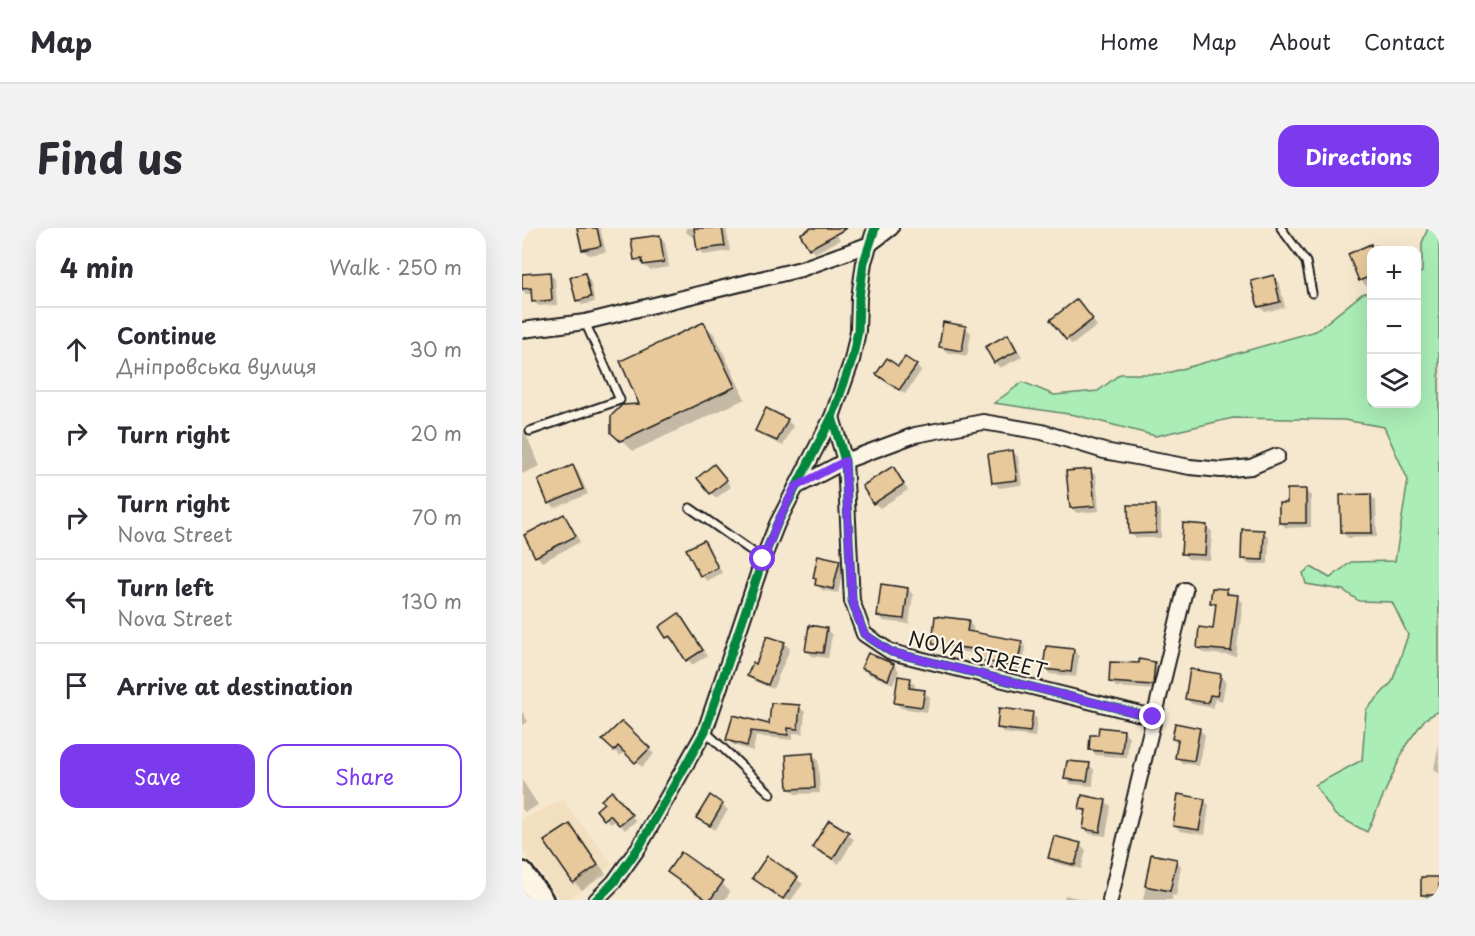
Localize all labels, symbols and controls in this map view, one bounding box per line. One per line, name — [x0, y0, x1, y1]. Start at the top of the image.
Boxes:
text: Map — [30, 20, 92, 63]
text: Home — [1100, 25, 1159, 57]
text: Map — [1192, 25, 1237, 57]
text: About — [1270, 25, 1331, 57]
text: Contact — [1364, 25, 1445, 57]
text: Find us — [36, 125, 183, 188]
button: Directions — [1278, 125, 1439, 187]
map controls — [1367, 246, 1421, 408]
button: + — [1367, 246, 1421, 300]
text: 4 min — [60, 248, 134, 287]
text: Walk · 250 m — [329, 252, 462, 282]
button: − — [1367, 300, 1421, 354]
text: Continue — [117, 318, 216, 351]
icon: ahead — [60, 333, 93, 366]
text: 30 m — [409, 334, 462, 364]
text: Дніпровська вулиця — [117, 351, 317, 381]
button: layers — [1367, 354, 1421, 408]
icon: right — [60, 417, 93, 450]
text: Turn right — [117, 417, 230, 450]
text: 20 m — [410, 418, 462, 448]
text: Turn right — [117, 486, 230, 519]
icon: right — [60, 501, 93, 534]
text: 70 m — [412, 502, 462, 532]
text: Nova Street — [117, 519, 232, 549]
route start — [749, 545, 775, 571]
text: Turn left — [117, 570, 214, 603]
icon: left — [60, 585, 93, 618]
text: 130 m — [402, 586, 462, 616]
text: Nova Street — [117, 603, 232, 633]
street label: NOVA STREET — [906, 622, 1051, 686]
icon: arrive — [60, 669, 93, 702]
text: Arrive at destination — [117, 669, 353, 702]
route end — [1139, 703, 1165, 729]
button: Save — [60, 744, 255, 808]
button: Share — [267, 744, 462, 808]

